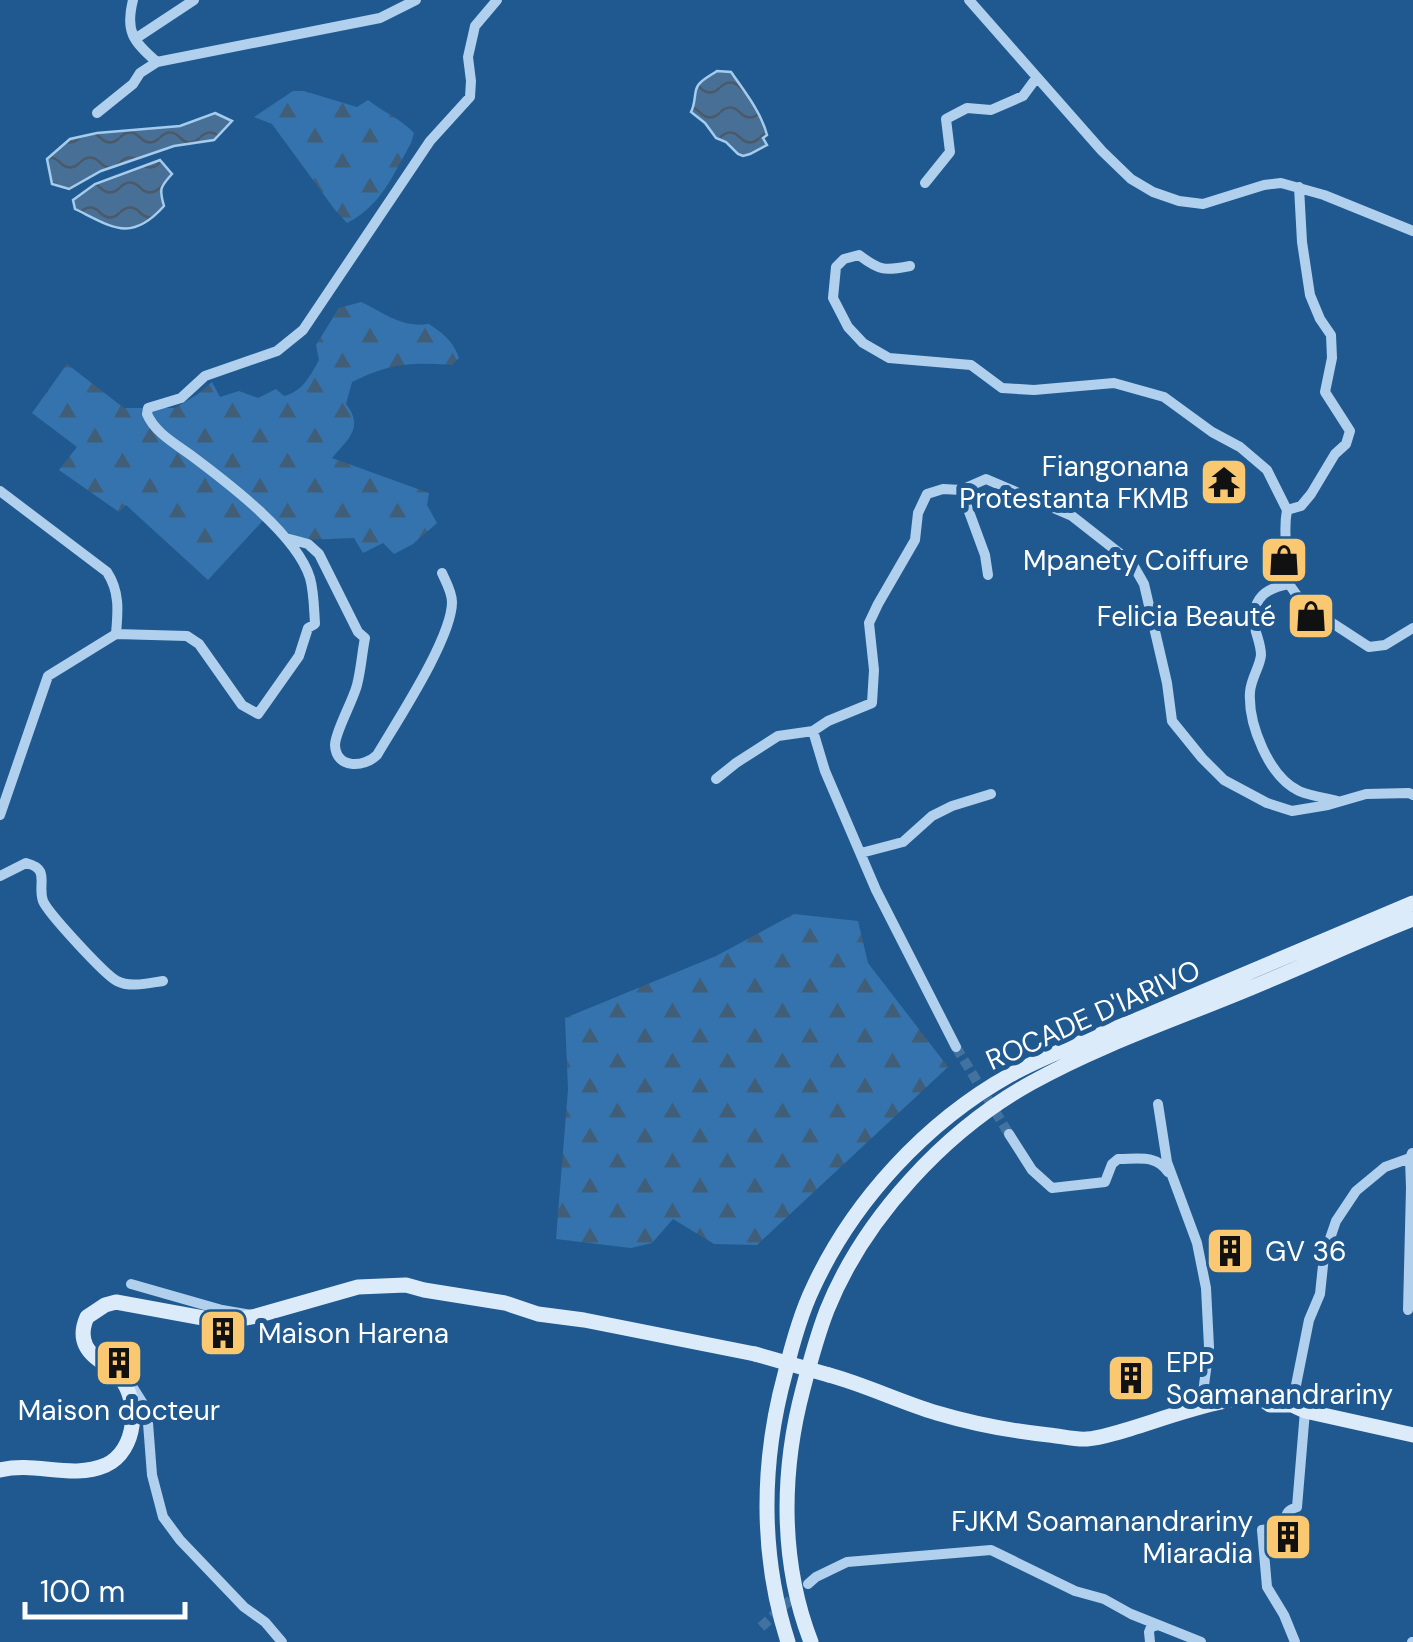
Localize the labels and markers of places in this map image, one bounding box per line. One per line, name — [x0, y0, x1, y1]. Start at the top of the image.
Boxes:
place label: Fiangonana Protestanta FKMB — [959, 448, 1189, 517]
temple icon: Fiangonana Protestanta FKMB — [1198, 456, 1250, 508]
shop icon: Mpanety Coiffure — [1258, 534, 1310, 586]
place label: Mpanety Coiffure — [1023, 542, 1249, 579]
shop icon: Felicia Beauté — [1285, 590, 1337, 642]
place label: Felicia Beauté — [1097, 598, 1276, 635]
building icon: GV 36 — [1204, 1225, 1256, 1277]
place label: GV 36 — [1265, 1233, 1347, 1270]
building icon: Maison Harena — [197, 1307, 249, 1359]
place label: Maison Harena — [258, 1315, 449, 1352]
building icon: Maison docteur — [93, 1337, 145, 1389]
place label: EPP Soamanandrariny — [1166, 1344, 1393, 1413]
building icon: EPP Soamanandrariny — [1105, 1352, 1157, 1404]
place label: Maison docteur — [18, 1392, 220, 1429]
place label: FJKM Soamanandrariny Miaradia — [951, 1503, 1253, 1572]
building icon: FJKM Soamanandrariny Miaradia — [1262, 1511, 1314, 1563]

